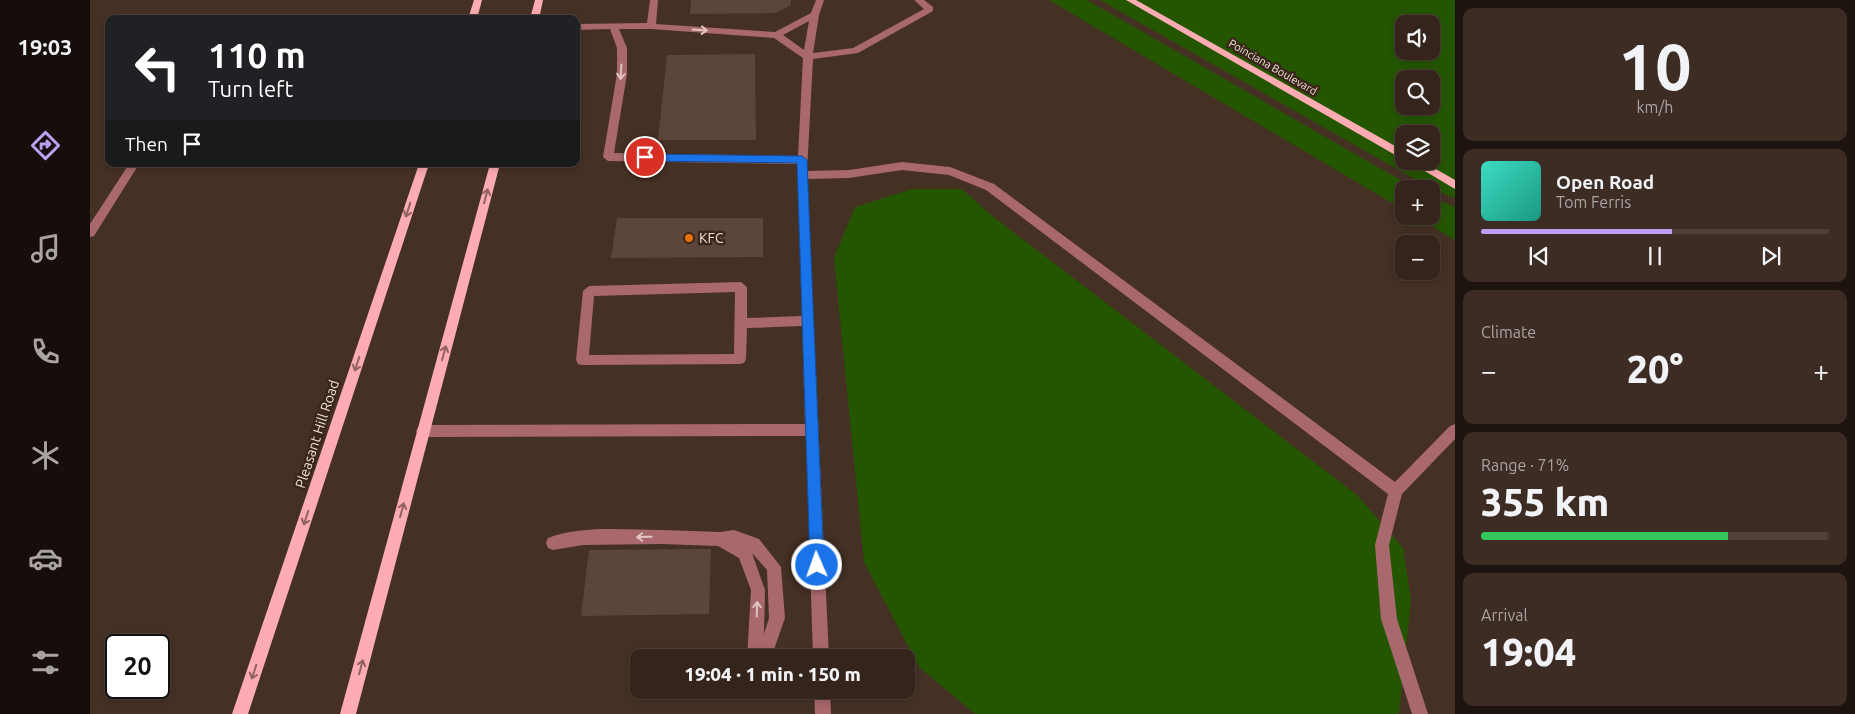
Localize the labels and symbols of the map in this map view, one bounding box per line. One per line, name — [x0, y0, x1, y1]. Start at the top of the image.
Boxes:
one-way arrow — [692, 25, 708, 34]
street label: Poinciana Boulevard — [1227, 37, 1319, 97]
one-way arrow — [617, 64, 626, 80]
pin — [624, 136, 666, 178]
one-way arrow — [482, 188, 492, 204]
one-way arrow — [403, 202, 413, 218]
place label: KFC — [699, 230, 724, 246]
marker: KFC — [683, 232, 695, 244]
one-way arrow — [440, 345, 450, 361]
one-way arrow — [352, 356, 361, 371]
street label: Pleasant Hill Road — [292, 378, 342, 490]
one-way arrow — [398, 502, 408, 518]
one-way arrow — [300, 510, 310, 526]
one-way arrow — [636, 532, 652, 542]
position arrow — [790, 538, 842, 590]
one-way arrow — [753, 601, 762, 617]
speed limit sign: 20 — [105, 634, 170, 699]
one-way arrow — [357, 659, 366, 675]
one-way arrow — [249, 664, 258, 680]

